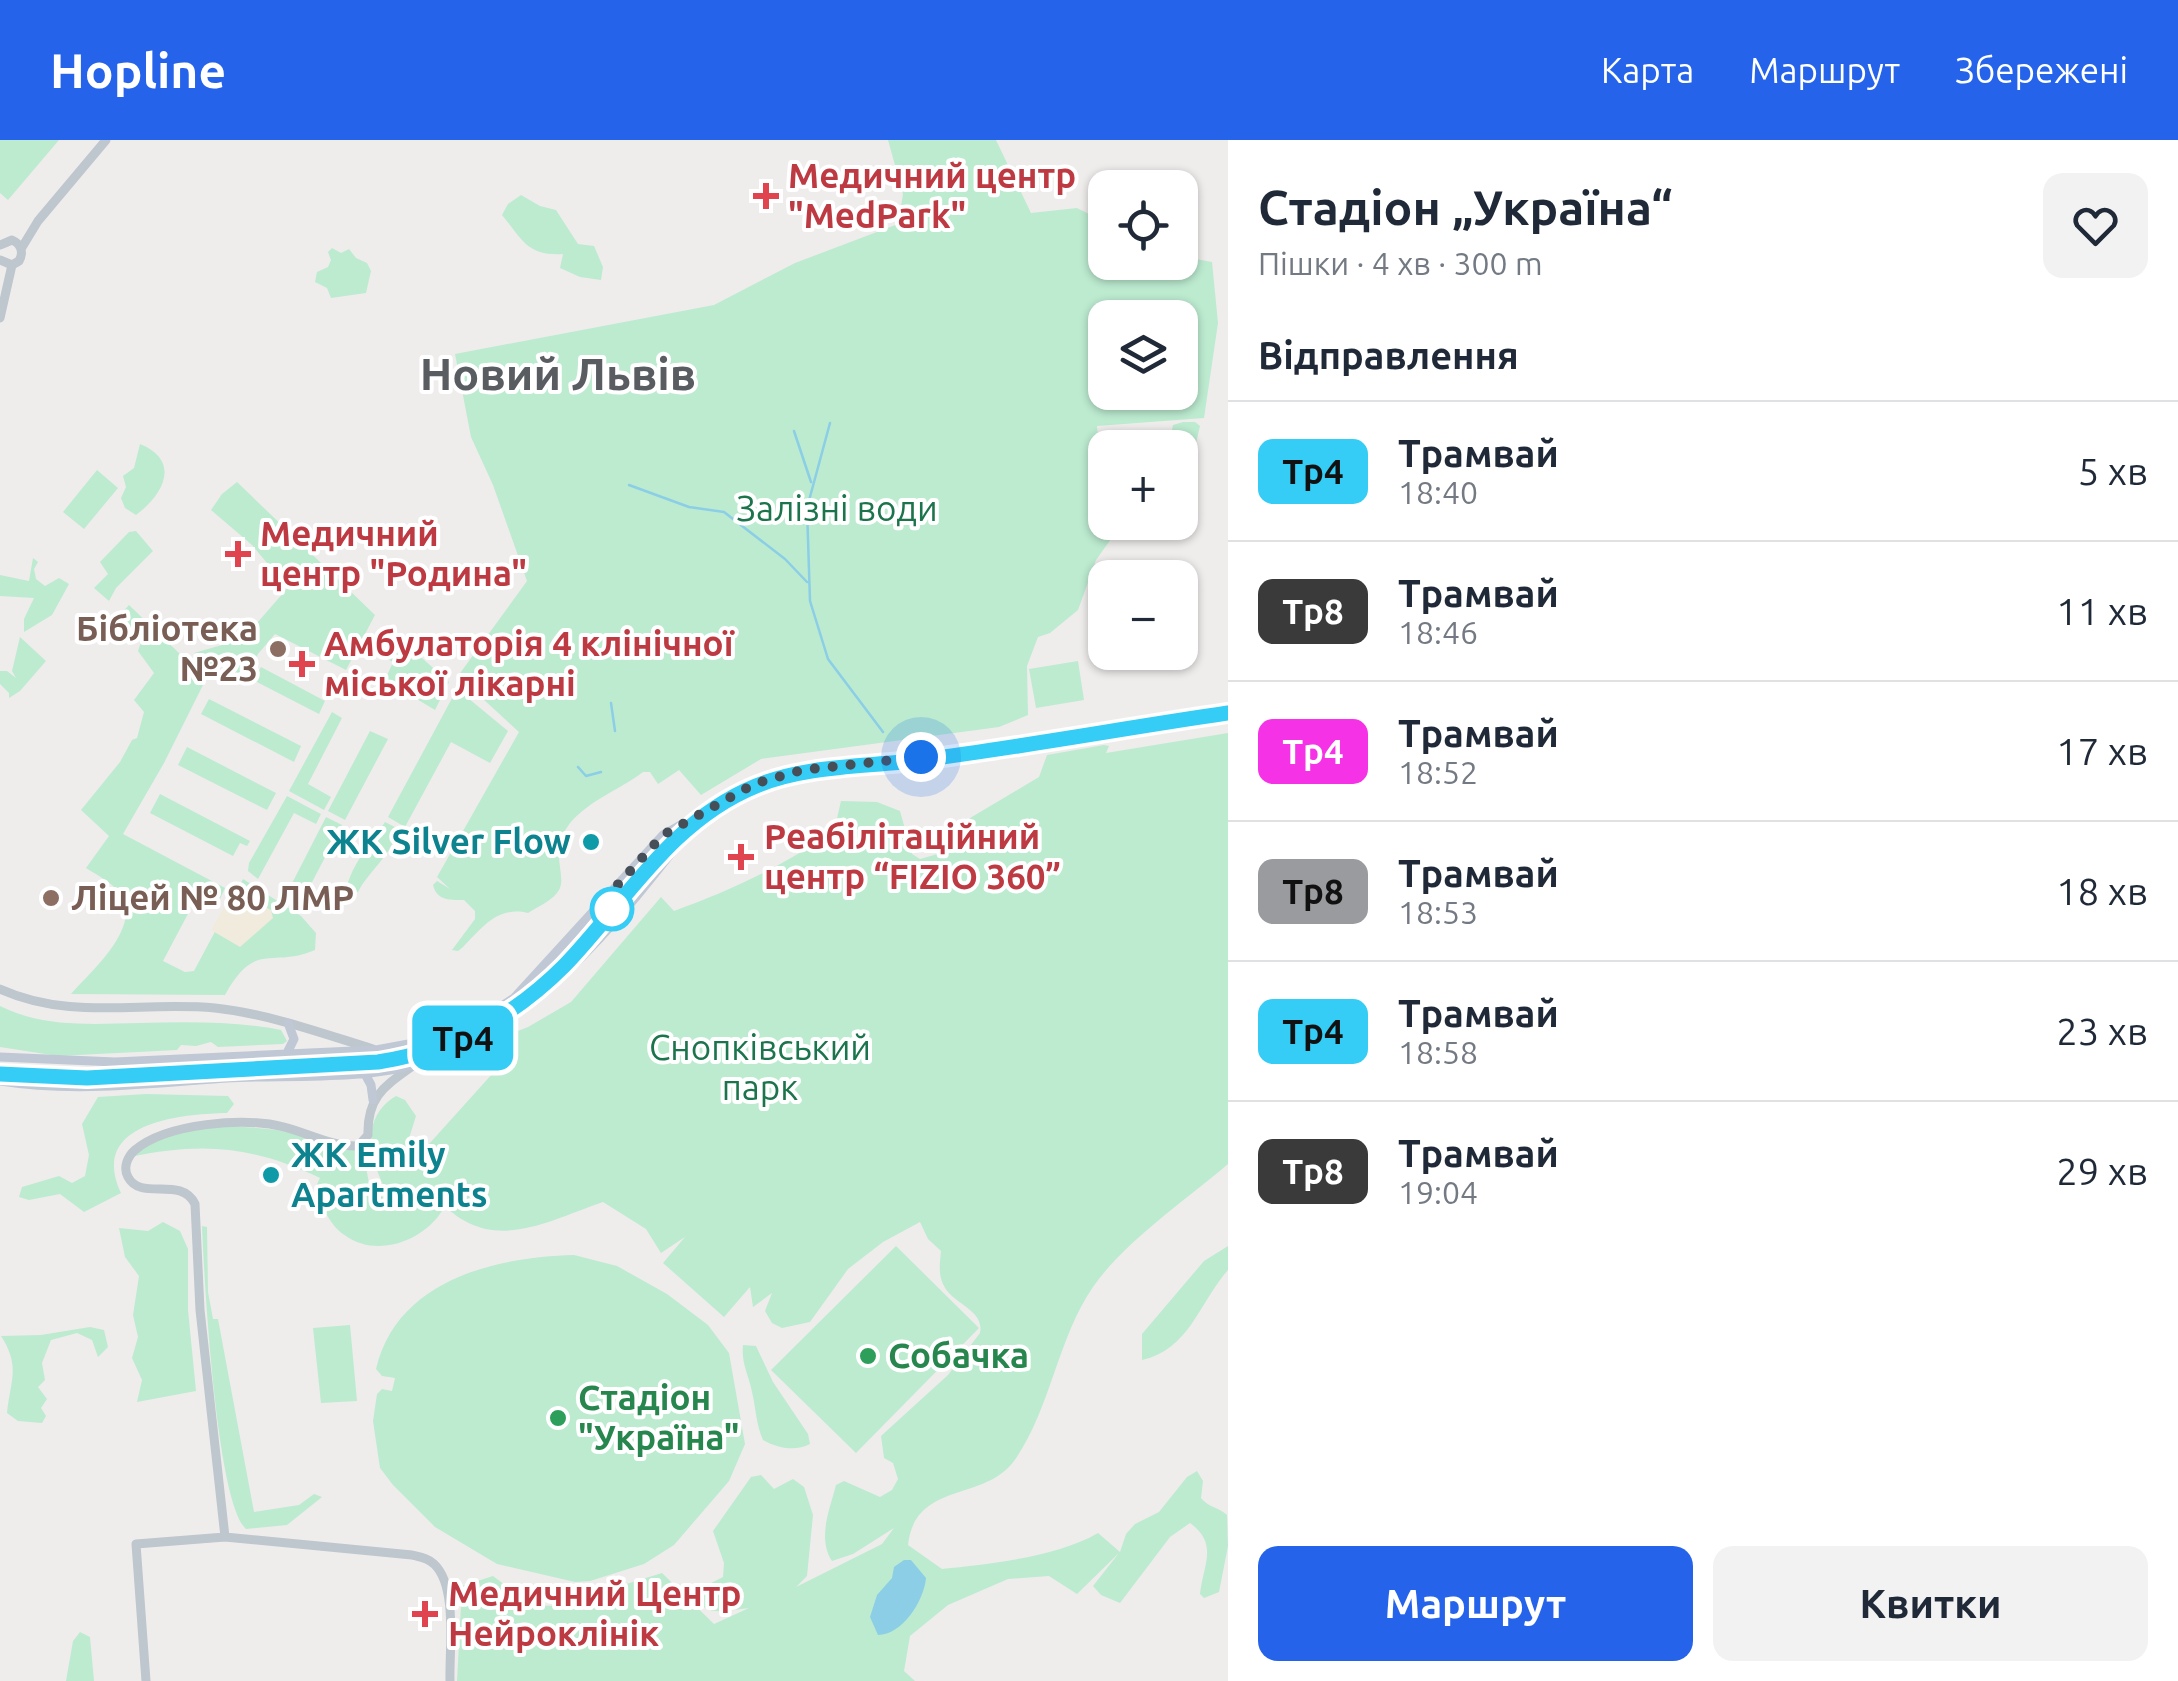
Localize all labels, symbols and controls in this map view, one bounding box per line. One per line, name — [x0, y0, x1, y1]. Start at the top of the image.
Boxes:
text: Hopline — [50, 43, 226, 97]
text: Карта — [1601, 50, 1694, 90]
text: Маршрут — [1749, 50, 1900, 90]
text: Збережені — [1955, 50, 2128, 90]
place label: Медичний центр "MedPark" — [788, 155, 1076, 235]
map controls — [1088, 170, 1198, 670]
button: locate — [1088, 170, 1198, 280]
button: heart — [2043, 173, 2148, 278]
text: Стадіон „Україна“ — [1258, 180, 1672, 234]
marker: Медичний центр "MedPark" — [753, 183, 779, 209]
text: Пішки · 4 хв · 300 m — [1258, 245, 1543, 281]
button: layers — [1088, 300, 1198, 410]
text: Відправлення — [1258, 334, 1519, 376]
district label: Новий Львів — [420, 348, 696, 399]
button: + — [1088, 430, 1198, 540]
text: Трамвай — [1398, 432, 1559, 474]
text: 5 хв — [2078, 450, 2148, 492]
text: Тр4 — [1282, 451, 1344, 491]
text: 18:40 — [1398, 474, 1478, 510]
park label: Залізні води — [736, 488, 938, 528]
place label: Медичний центр "Родина" — [260, 513, 527, 593]
marker: Медичний центр "Родина" — [225, 541, 251, 567]
button: − — [1088, 560, 1198, 670]
text: Трамвай — [1398, 572, 1559, 614]
text: 11 хв — [2056, 590, 2148, 632]
text: Тр8 — [1282, 591, 1344, 631]
place label: Бібліотека №23 — [76, 608, 258, 688]
text: 18:46 — [1398, 614, 1478, 650]
place label: Амбулаторія 4 клінічної міської лікарні — [324, 623, 736, 703]
marker: Бібліотека №23 — [267, 638, 289, 660]
marker: Амбулаторія 4 клінічної міської лікарні — [289, 651, 315, 677]
text: Трамвай — [1398, 712, 1559, 754]
text: 17 хв — [2056, 730, 2148, 772]
text: Тр4 — [1282, 731, 1344, 771]
your location — [896, 732, 946, 782]
text: 18:52 — [1398, 754, 1478, 790]
place label: Реабілітаційний центр “FIZIO 360” — [764, 816, 1061, 896]
place label: ЖК Silver Flow — [327, 821, 571, 861]
marker: ЖК Silver Flow — [580, 831, 602, 853]
marker: Реабілітаційний центр “FIZIO 360” — [728, 844, 754, 870]
text: Трамвай — [1398, 852, 1559, 894]
text: 18 хв — [2056, 870, 2148, 912]
text: Тр8 — [1282, 871, 1344, 911]
place label: Ліцей № 80 ЛМР — [71, 877, 354, 917]
marker: Ліцей № 80 ЛМР — [40, 887, 62, 909]
unlabelled marker — [591, 888, 633, 930]
text: 18:53 — [1398, 894, 1478, 930]
text: Трамвай — [1398, 992, 1559, 1034]
line badge: Тр4 — [406, 1006, 520, 1070]
text: 23 хв — [2056, 1010, 2148, 1052]
text: Тр4 — [1282, 1011, 1344, 1051]
text: Тр4 — [432, 1018, 494, 1058]
park label: Снопківський парк — [649, 1027, 871, 1107]
text: 18:58 — [1398, 1034, 1478, 1070]
text: Трамвай — [1398, 1132, 1559, 1174]
place label: ЖК Emily Apartments — [291, 1134, 487, 1214]
text: 29 хв — [2056, 1150, 2148, 1192]
text: Тр8 — [1282, 1151, 1344, 1191]
marker: ЖК Emily Apartments — [260, 1164, 282, 1186]
text: 19:04 — [1398, 1174, 1478, 1210]
place label: Собачка — [888, 1335, 1029, 1375]
marker: Собачка — [857, 1345, 879, 1367]
place label: Стадіон "Україна" — [578, 1377, 740, 1457]
marker: Стадіон "Україна" — [547, 1407, 569, 1429]
button: Маршрут — [1258, 1546, 1693, 1661]
button: Квитки — [1713, 1546, 2148, 1661]
place label: Медичний Центр Нейроклінік — [448, 1573, 741, 1653]
marker: Медичний Центр Нейроклінік — [412, 1601, 438, 1627]

